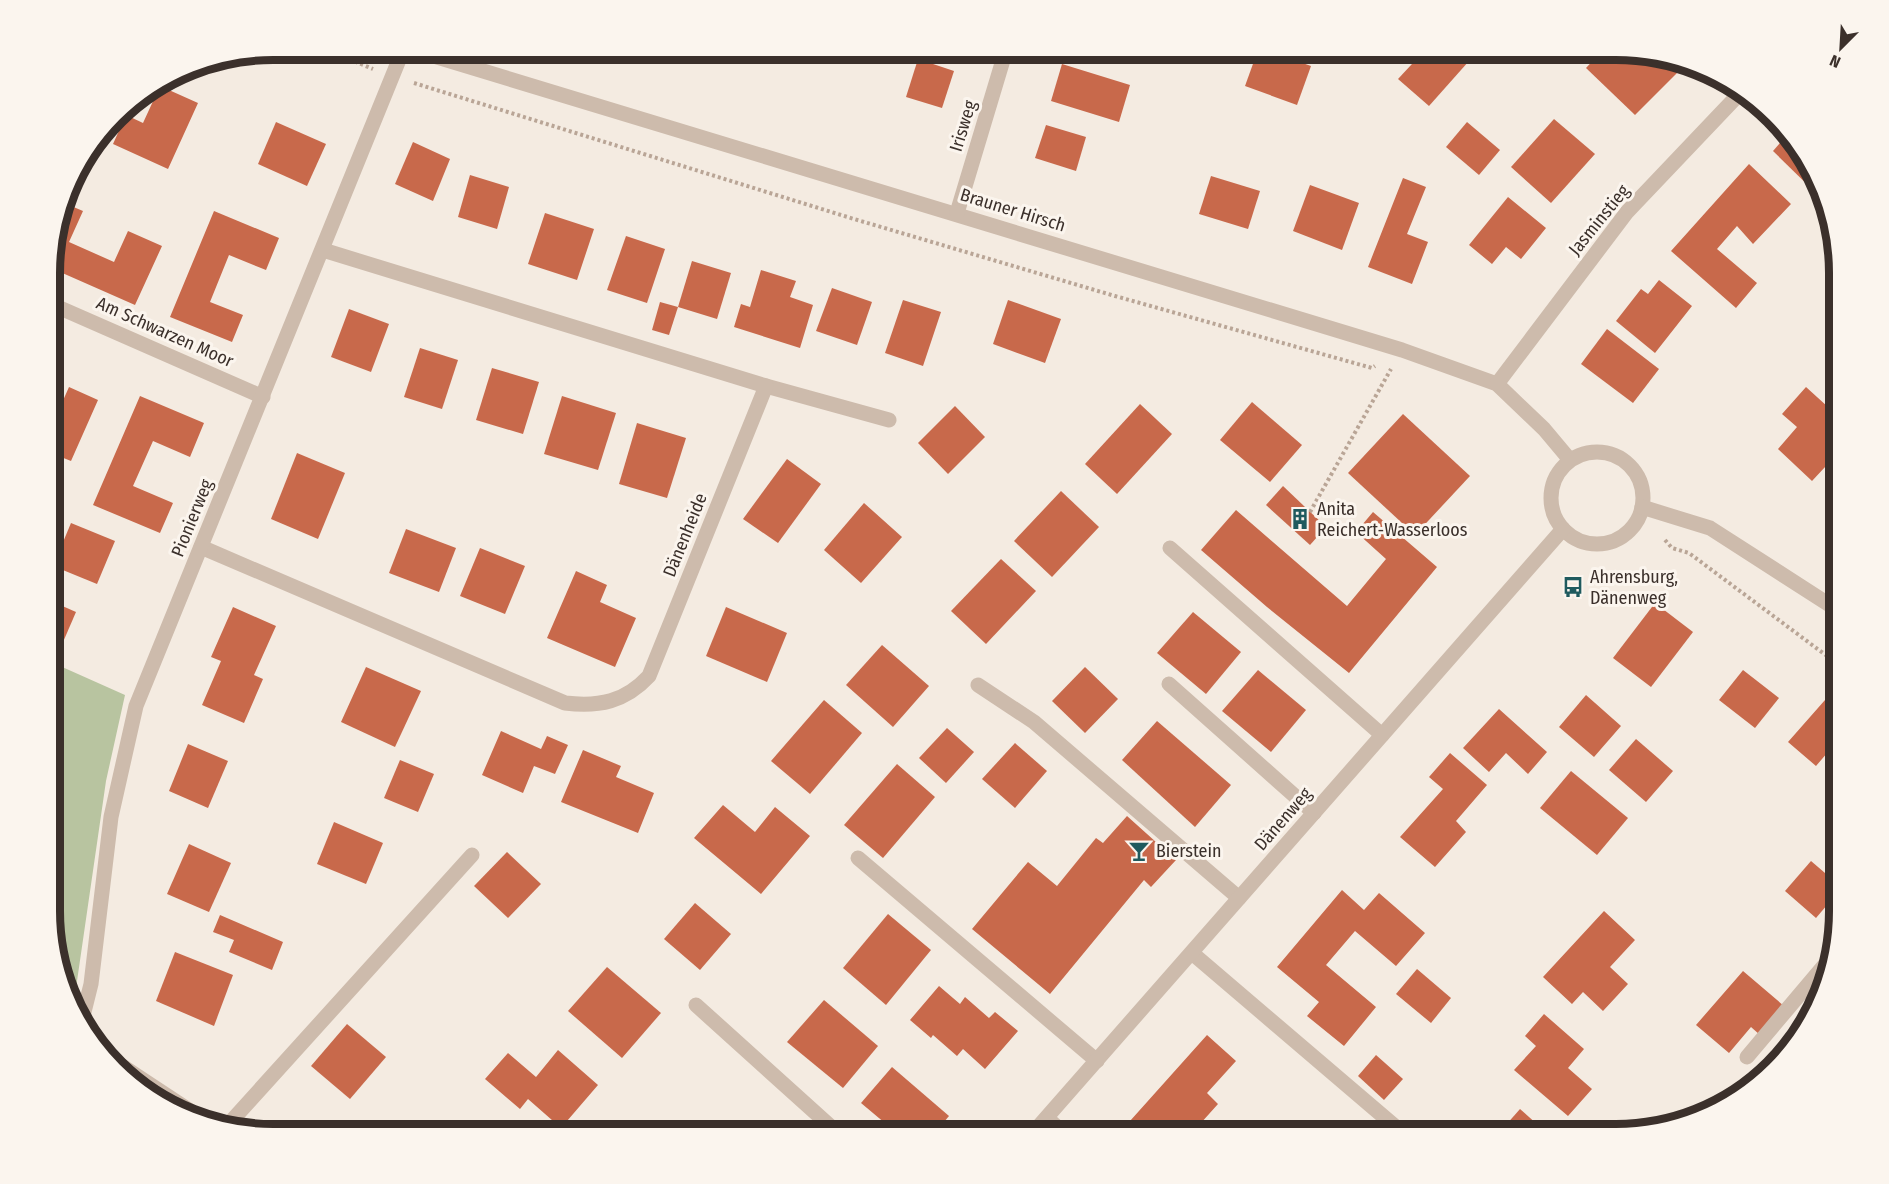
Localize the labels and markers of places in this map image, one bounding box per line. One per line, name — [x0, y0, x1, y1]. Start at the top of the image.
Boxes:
place label: Anita Reichert-Wasserloos — [1317, 498, 1468, 541]
building icon: Anita Reichert-Wasserloos — [1288, 507, 1312, 531]
place label: Ahrensburg, Dänenweg — [1590, 566, 1678, 609]
bus stop icon: Ahrensburg, Dänenweg — [1561, 575, 1585, 599]
bar icon: Bierstein — [1127, 839, 1151, 863]
place label: Bierstein — [1156, 840, 1222, 862]

